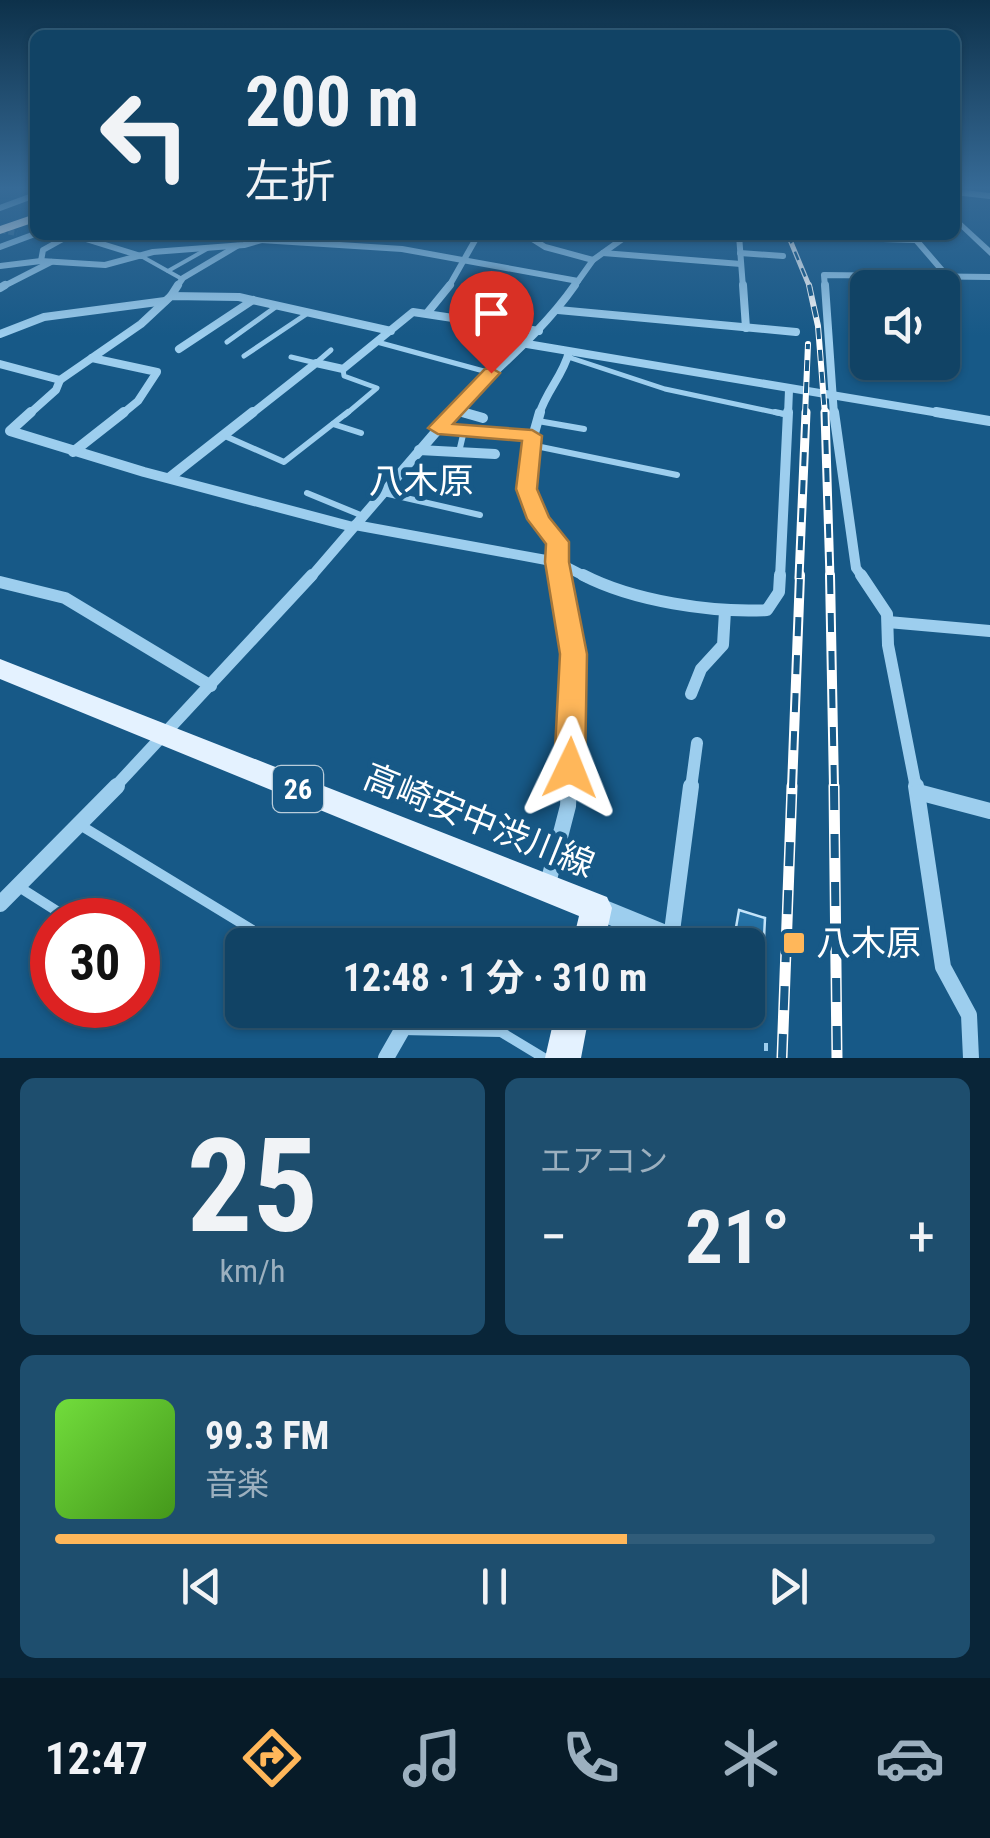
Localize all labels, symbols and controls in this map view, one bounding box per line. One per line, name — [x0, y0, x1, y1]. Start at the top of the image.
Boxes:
text: 200 m — [245, 61, 419, 143]
icon: left — [80, 70, 210, 200]
text: 左折 — [245, 155, 335, 208]
map controls — [850, 270, 960, 380]
button: sound — [850, 270, 960, 380]
pin — [449, 271, 534, 374]
icon: arrive — [464, 286, 519, 341]
district label: 八木原 — [368, 461, 474, 502]
position arrow — [518, 716, 622, 820]
street label: 高崎安中渋川線 — [358, 756, 600, 886]
road number: 26 — [273, 766, 323, 812]
speed limit sign: 30 — [30, 898, 160, 1028]
place label: 八木原 — [816, 923, 921, 964]
marker: 八木原 — [781, 930, 807, 956]
text: 12:48 · 1 分 · 310 m — [343, 956, 647, 1000]
text: 25 — [187, 1110, 318, 1263]
text: エアコン — [540, 1142, 668, 1180]
text: 21° — [685, 1193, 790, 1281]
text: − — [540, 1205, 568, 1269]
text: + — [908, 1205, 935, 1269]
text: km/h — [220, 1252, 285, 1290]
text: 99.3 FM — [205, 1414, 329, 1458]
text: 音楽 — [205, 1465, 269, 1503]
icon: previous — [174, 1559, 229, 1614]
icon: pause — [467, 1559, 522, 1614]
icon: next — [761, 1559, 816, 1614]
icon: directions — [237, 1723, 307, 1793]
icon: music — [397, 1723, 467, 1793]
icon: phone — [556, 1723, 626, 1793]
icon: climate — [716, 1723, 786, 1793]
icon: car — [875, 1723, 945, 1793]
text: 12:47 — [45, 1732, 148, 1785]

